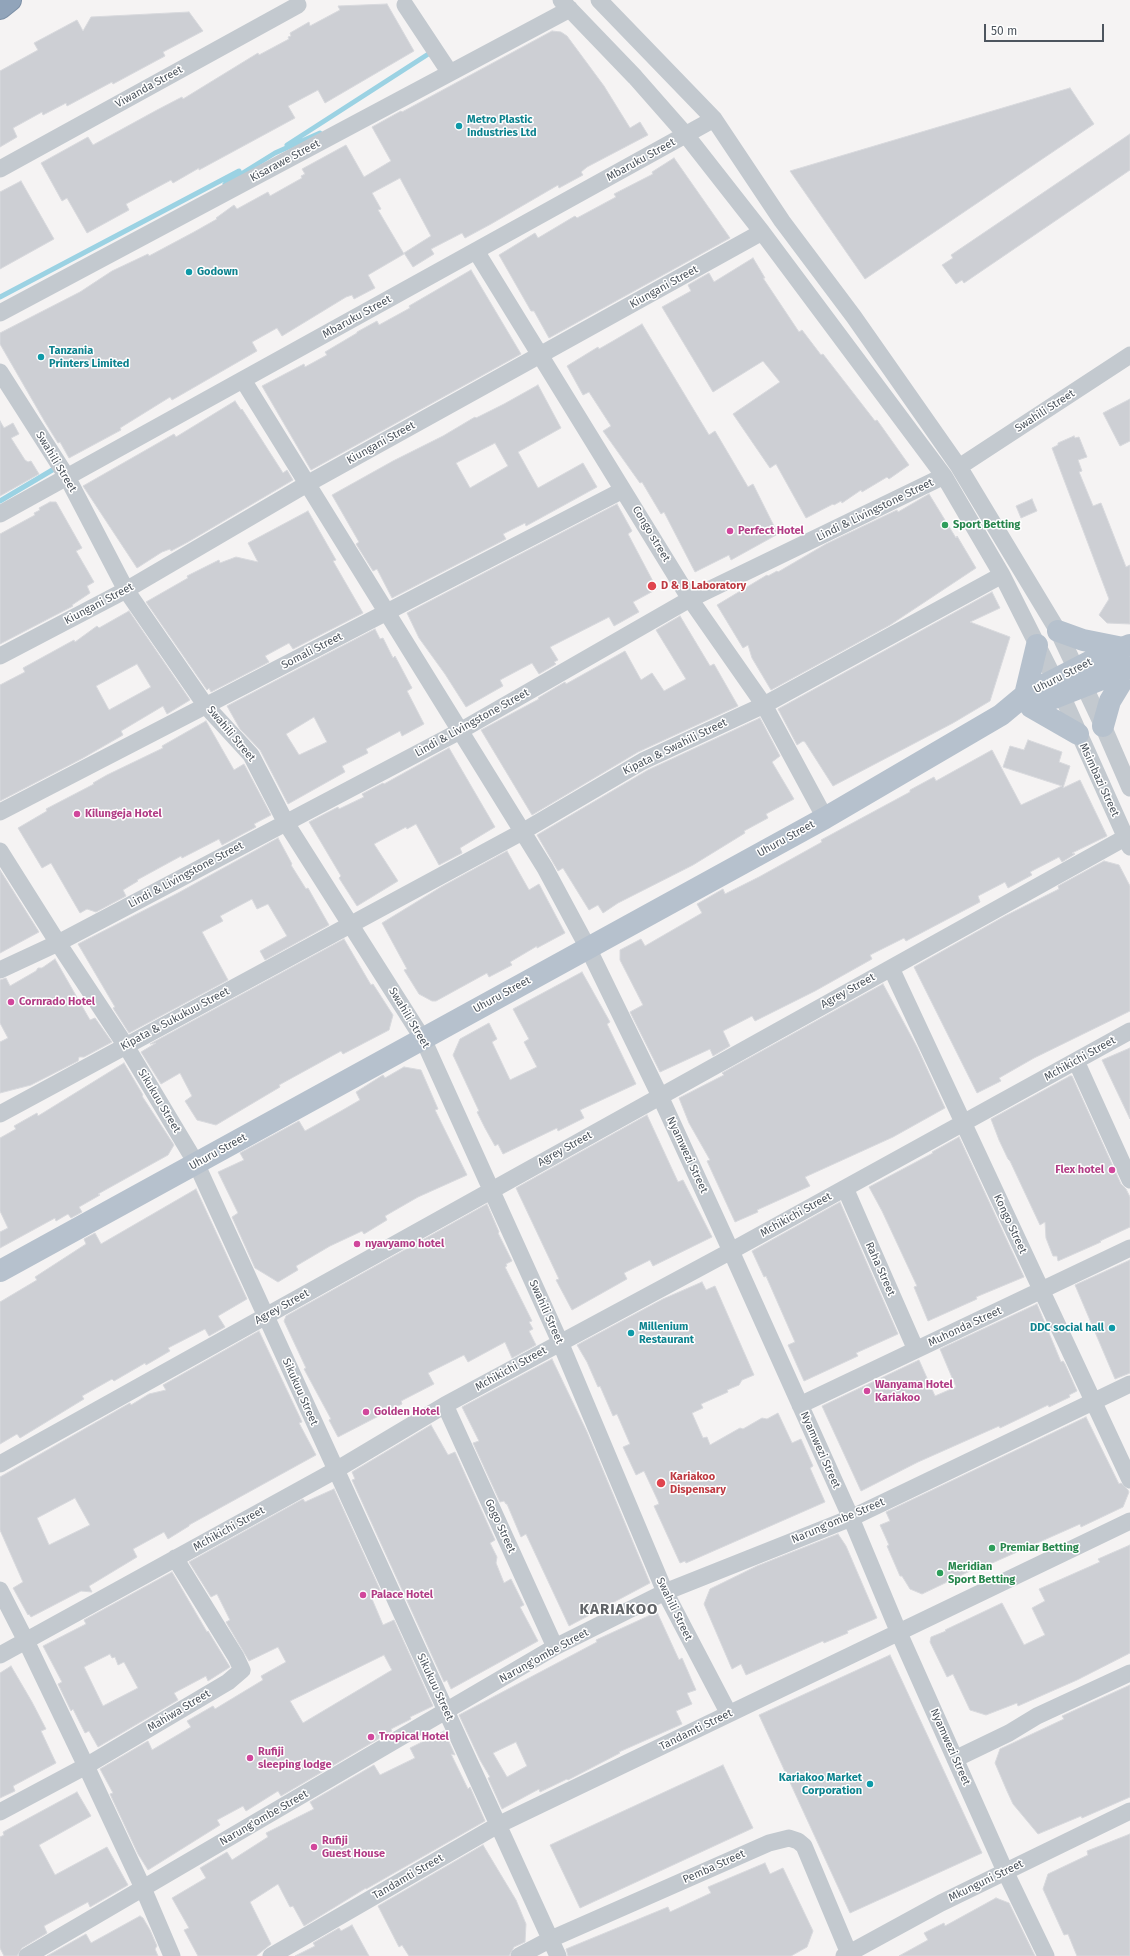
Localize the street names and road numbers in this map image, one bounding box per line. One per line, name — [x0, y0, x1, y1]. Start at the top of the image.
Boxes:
street label: Viwanda Street — [113, 63, 185, 111]
street label: Mbaruku Street — [604, 136, 678, 184]
street label: Kisarawe Street — [248, 137, 322, 185]
street label: Kiungani Street — [627, 263, 701, 311]
street label: Mbaruku Street — [320, 293, 394, 341]
street label: Swahili Street — [1013, 387, 1077, 435]
street label: Kiungani Street — [344, 419, 418, 467]
street label: Swahili Street — [33, 429, 79, 495]
street label: Lindi & Livingstone Street — [814, 476, 936, 544]
street label: Congo street — [629, 504, 673, 564]
street label: Kiungani Street — [62, 580, 136, 628]
street label: Somali Street — [279, 630, 345, 672]
street label: Uhuru Street — [1032, 656, 1094, 696]
street label: Lindi & Livingstone Street — [413, 686, 531, 760]
street label: Swahili Street — [204, 704, 258, 764]
street label: Kipata & Swahili Street — [621, 716, 729, 778]
street label: Msimbazi Street — [1076, 741, 1122, 819]
street label: Uhuru Street — [755, 818, 817, 860]
street label: Lindi & Livingstone Street — [126, 839, 246, 911]
street label: Agrey Street — [819, 971, 877, 1011]
street label: Uhuru Street — [471, 974, 533, 1016]
street label: Kipata & Sukukuu Street — [118, 985, 232, 1053]
street label: Swahili Street — [386, 985, 432, 1051]
street label: Mchikichi Street — [1042, 1034, 1118, 1084]
street label: Sikukuu Street — [135, 1067, 183, 1135]
street label: Nyamwezi Street — [664, 1115, 710, 1195]
street label: Agrey Street — [536, 1129, 594, 1169]
street label: Uhuru Street — [187, 1131, 249, 1173]
street label: Mchikichi Street — [758, 1190, 834, 1240]
street label: Kongo Street — [991, 1192, 1029, 1256]
street label: Raha Street — [862, 1240, 898, 1298]
street label: Swahili Street — [526, 1278, 566, 1346]
street label: Agrey Street — [253, 1287, 311, 1327]
street label: Muhonda Street — [926, 1304, 1004, 1350]
street label: Mchikichi Street — [473, 1344, 549, 1394]
street label: Sikukuu Street — [279, 1356, 321, 1428]
street label: Nyamwezi Street — [797, 1410, 843, 1490]
street label: Narung'ombe Street — [790, 1495, 886, 1547]
street label: Gogo Street — [482, 1497, 518, 1555]
street label: Mchikichi Street — [191, 1504, 267, 1554]
street label: Swahili Street — [653, 1575, 695, 1643]
street label: Narung'ombe Street — [497, 1626, 591, 1686]
street label: Sikukuu Street — [414, 1652, 456, 1722]
street label: Mahiwa Street — [145, 1687, 213, 1735]
street label: Tandamti Street — [657, 1707, 735, 1753]
street label: Nyamwezi Street — [927, 1707, 973, 1787]
street label: Narung'ombe Street — [218, 1787, 310, 1849]
street label: Pemba Street — [681, 1847, 747, 1887]
street label: Tandamti Street — [370, 1851, 446, 1903]
street label: Mkunguni Street — [947, 1857, 1025, 1905]

